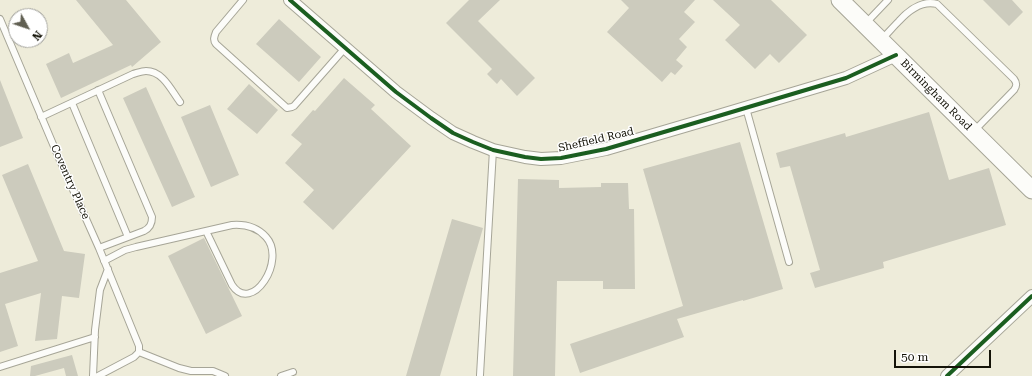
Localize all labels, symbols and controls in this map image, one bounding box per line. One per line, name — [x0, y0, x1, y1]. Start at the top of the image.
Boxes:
north arrow — [8, 8, 48, 48]
text: N — [29, 28, 45, 43]
street label: Birmingham Road — [898, 57, 974, 133]
street label: Sheffield Road — [557, 125, 635, 155]
street label: Coventry Place — [48, 143, 92, 221]
scale bar — [896, 342, 993, 368]
text: 50 m — [901, 350, 928, 364]

